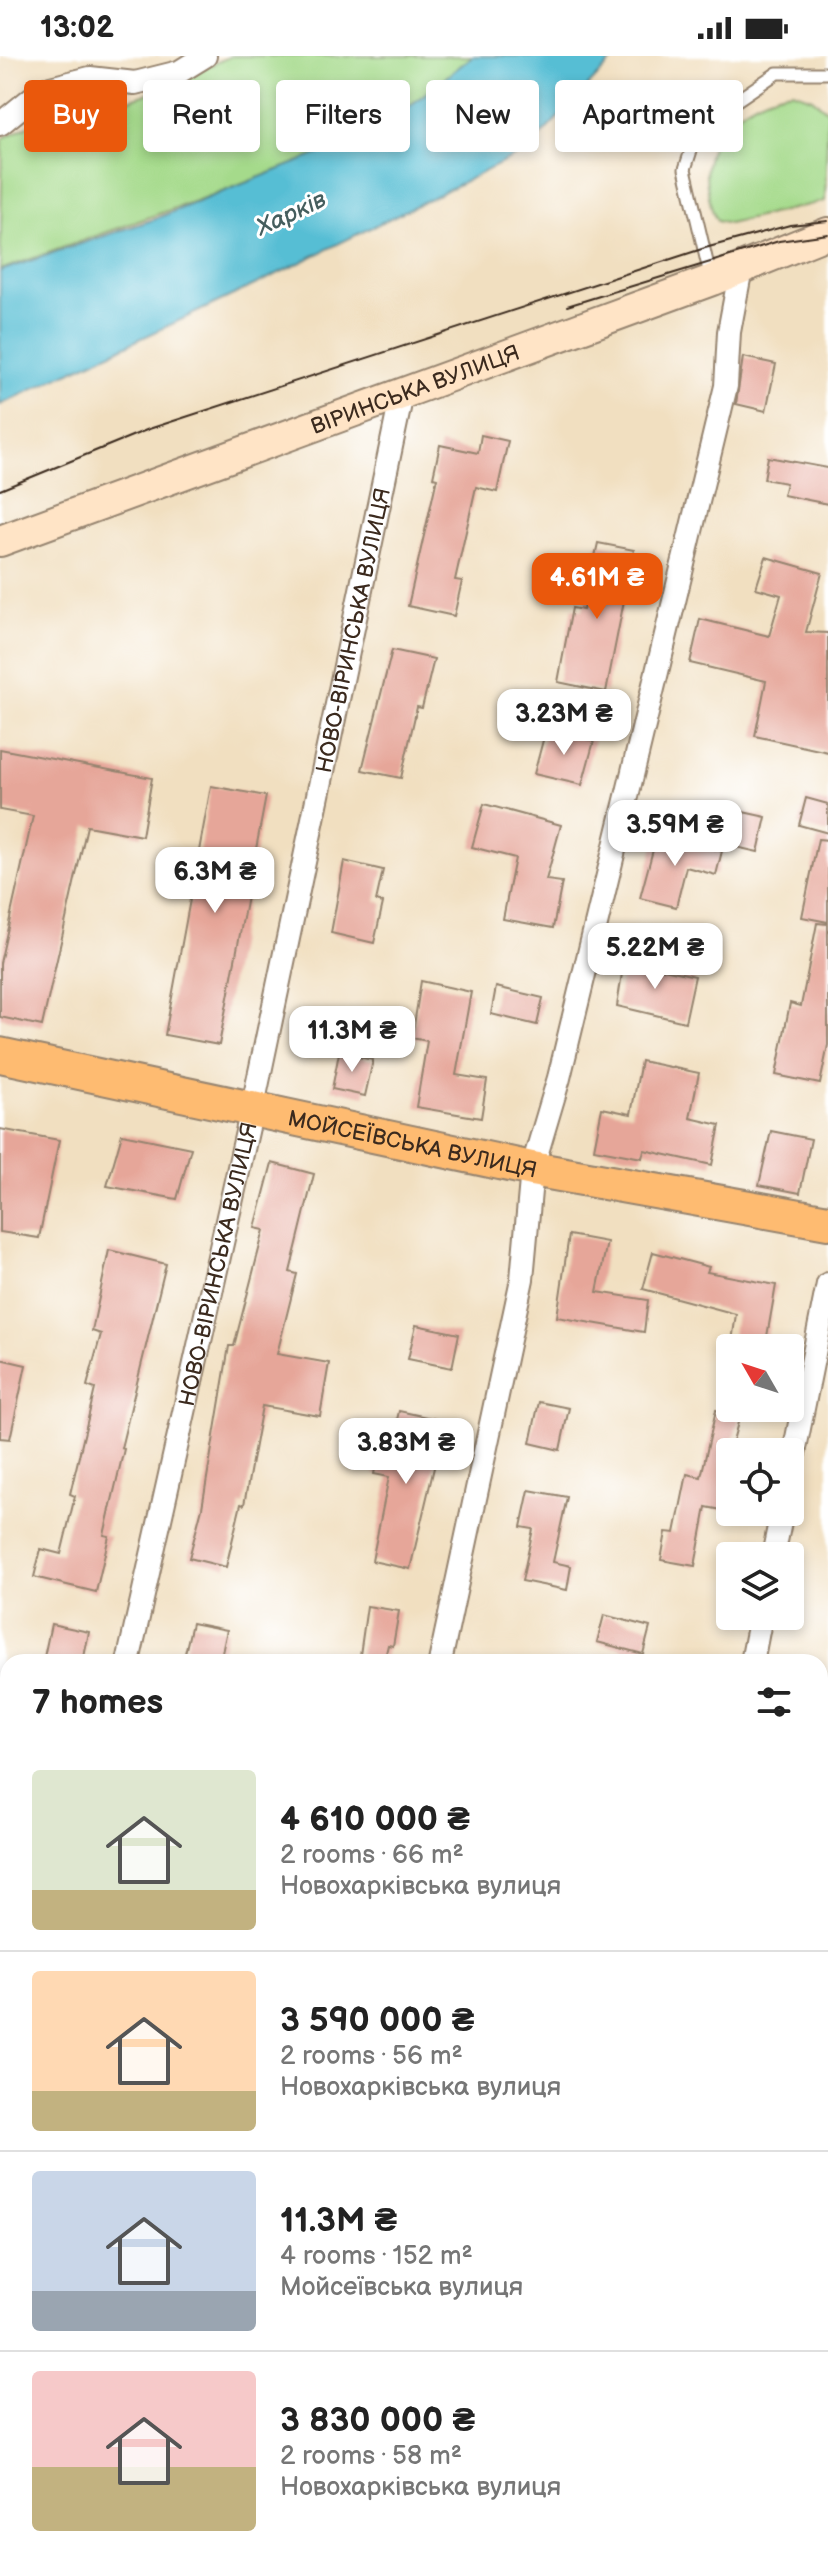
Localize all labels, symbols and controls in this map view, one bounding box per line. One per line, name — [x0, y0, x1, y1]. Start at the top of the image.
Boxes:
text: 13:02 — [40, 10, 114, 46]
chip: Buy — [24, 80, 127, 152]
chip: Rent — [143, 80, 260, 152]
chip: Filters — [276, 80, 410, 152]
chip: New — [426, 80, 539, 152]
chip: Apartment — [555, 80, 743, 152]
water label: Харків — [251, 185, 331, 243]
street label: ВІРИНСЬКА ВУЛИЦЯ — [307, 340, 524, 441]
street label: НОВО-ВІРИНСЬКА ВУЛИЦЯ — [311, 486, 397, 775]
pin: 4.61M ₴ — [523, 553, 671, 621]
text: 4.61M ₴ — [550, 563, 644, 594]
pin: 3.23M ₴ — [490, 689, 638, 757]
text: 3.23M ₴ — [515, 699, 613, 730]
pin: 3.59M ₴ — [601, 800, 749, 868]
text: 3.59M ₴ — [626, 810, 724, 841]
pin: 6.3M ₴ — [150, 847, 280, 915]
text: 6.3M ₴ — [173, 857, 257, 888]
pin: 5.22M ₴ — [581, 923, 729, 991]
text: 5.22M ₴ — [606, 933, 704, 964]
pin: 11.3M ₴ — [278, 1006, 426, 1074]
text: 11.3M ₴ — [307, 1016, 397, 1047]
street label: МОЙСЕЇВСЬКА ВУЛИЦЯ — [285, 1105, 539, 1185]
street label: НОВО-ВІРИНСЬКА ВУЛИЦЯ — [174, 1120, 264, 1409]
north arrow — [716, 1334, 804, 1422]
map controls — [716, 1334, 804, 1630]
pin: 3.83M ₴ — [332, 1418, 480, 1486]
text: 3.83M ₴ — [357, 1428, 455, 1459]
button: locate — [716, 1438, 804, 1526]
button: layers — [716, 1542, 804, 1630]
icon: filters — [752, 1680, 796, 1724]
text: 7 homes — [32, 1682, 163, 1723]
text: 4 610 000 ₴ — [280, 1799, 470, 1840]
icon: home — [96, 1802, 192, 1898]
text: 2 rooms · 66 m² — [280, 1840, 464, 1871]
text: Новохарківська вулиця — [280, 1871, 561, 1902]
text: 3 590 000 ₴ — [280, 2000, 474, 2041]
icon: home — [96, 2003, 192, 2099]
text: 2 rooms · 56 m² — [280, 2041, 463, 2072]
text: Новохарківська вулиця — [280, 2072, 561, 2103]
text: 11.3M ₴ — [280, 2200, 397, 2241]
icon: home — [96, 2203, 192, 2299]
text: 4 rooms · 152 m² — [280, 2241, 473, 2272]
text: Мойсеївська вулиця — [280, 2272, 523, 2303]
text: 3 830 000 ₴ — [280, 2400, 475, 2441]
icon: home — [96, 2403, 192, 2499]
text: 2 rooms · 58 m² — [280, 2441, 462, 2472]
text: Новохарківська вулиця — [280, 2472, 561, 2503]

